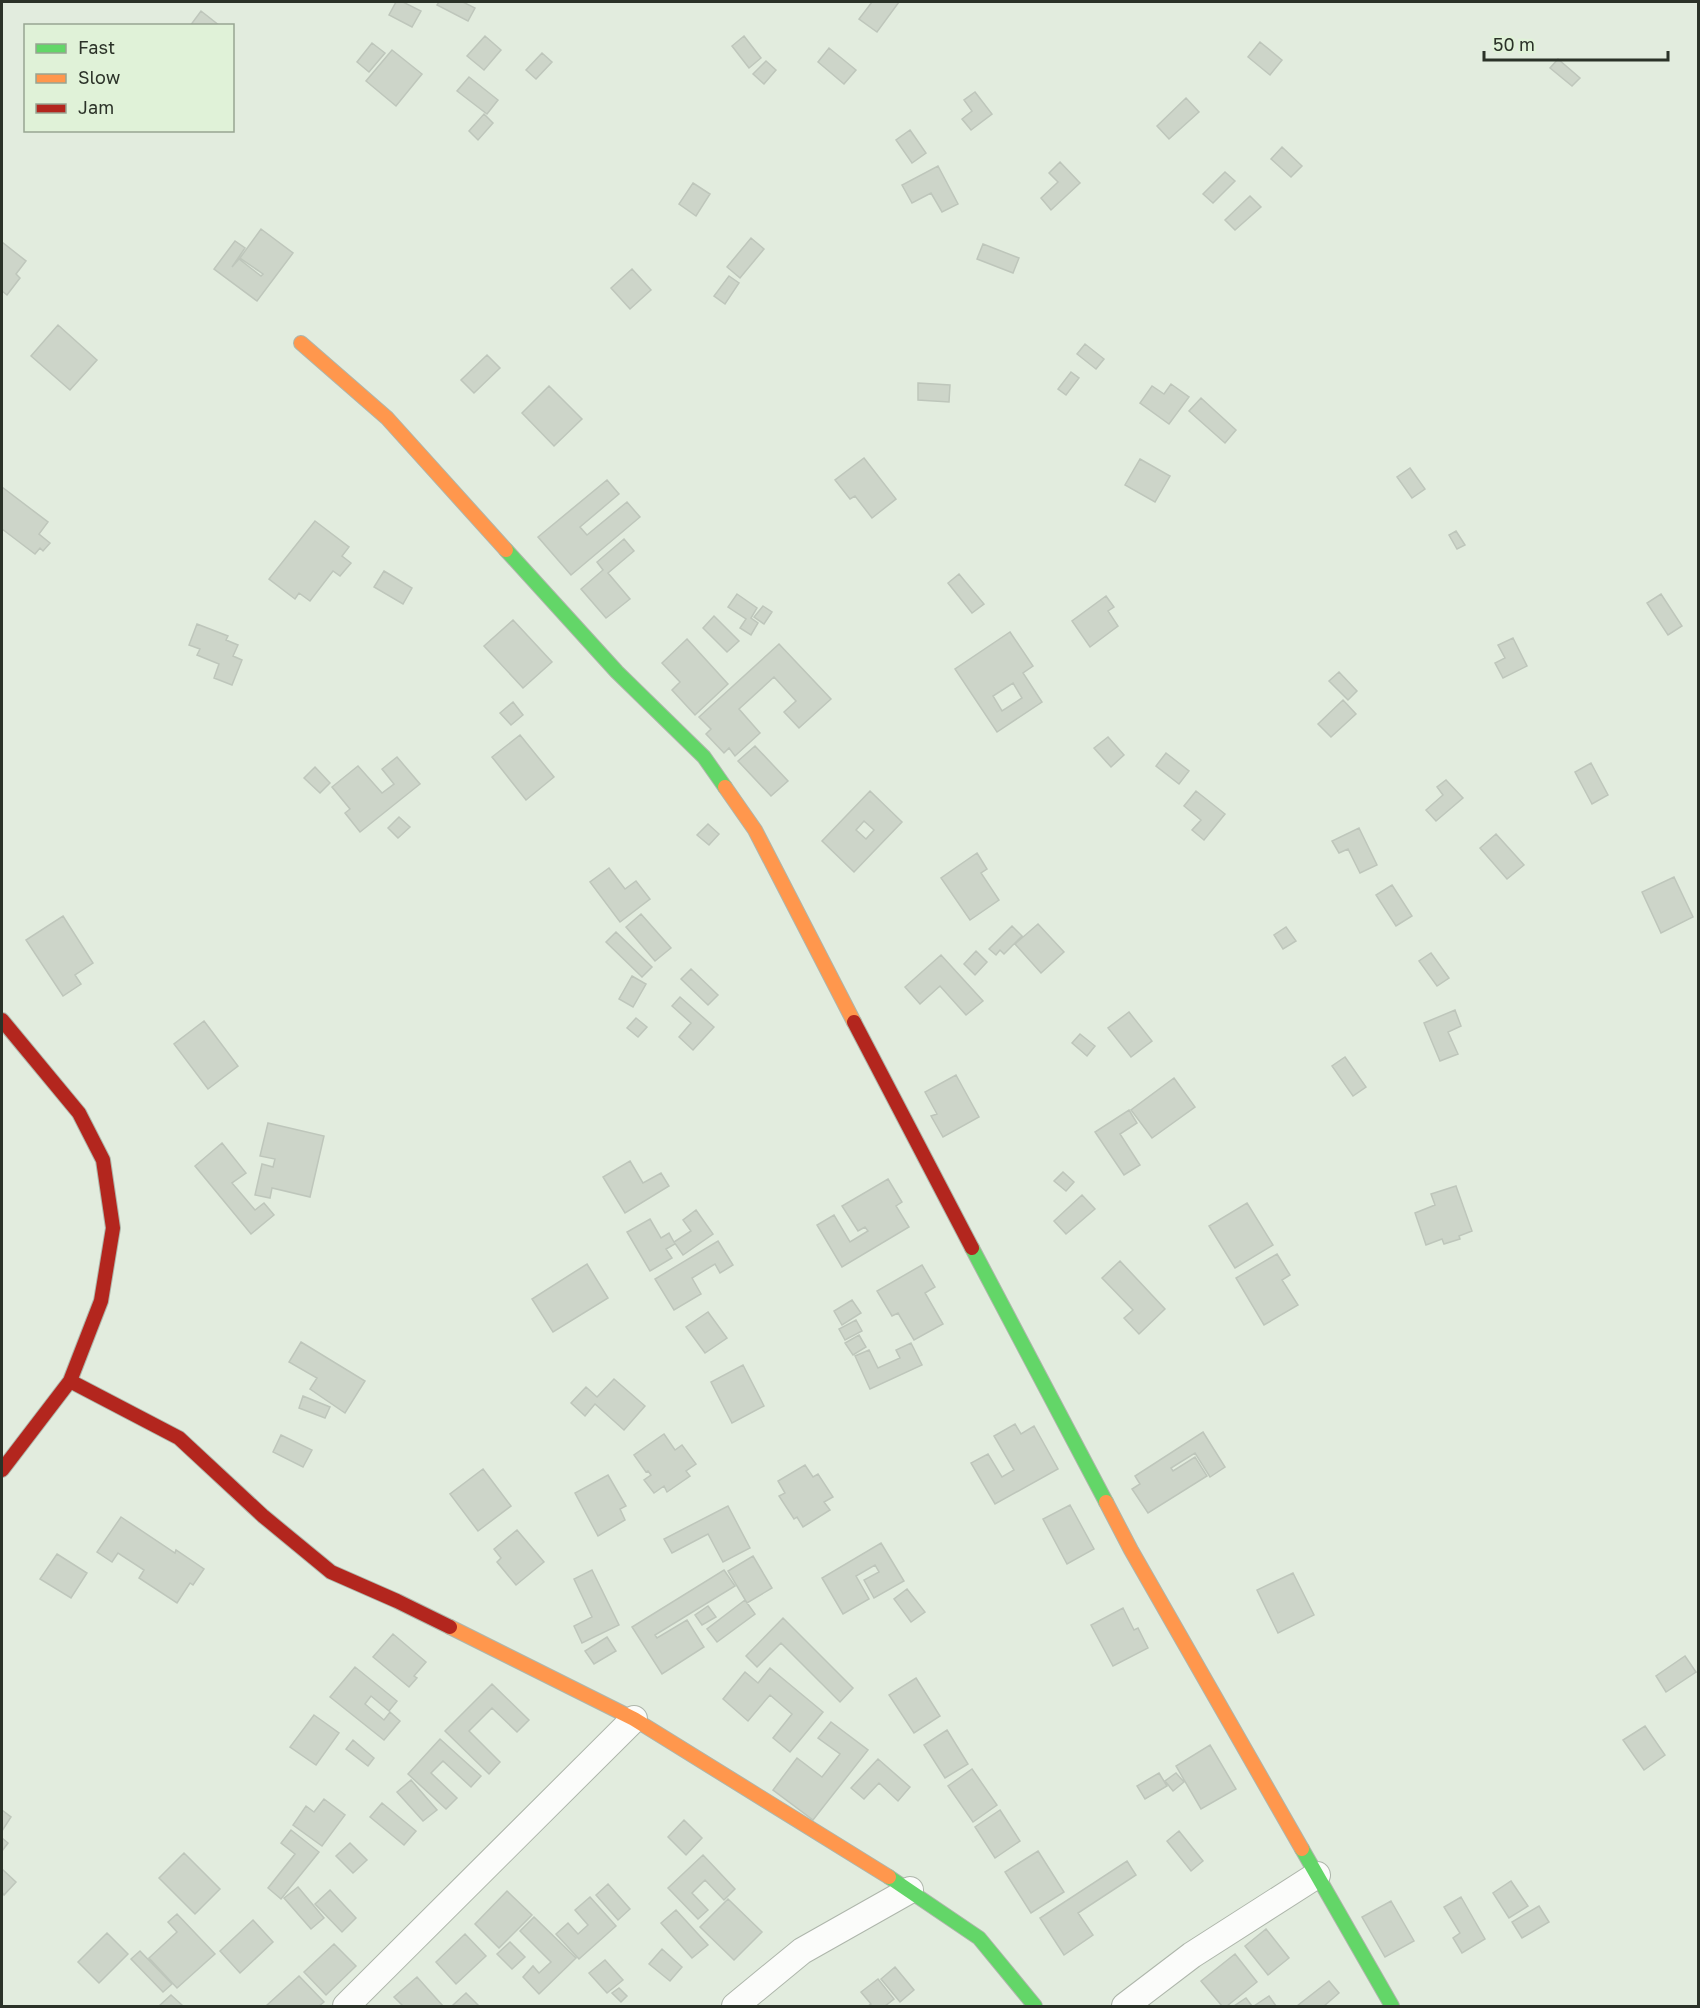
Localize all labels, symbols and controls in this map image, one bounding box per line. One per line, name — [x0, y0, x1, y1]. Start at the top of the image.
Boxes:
legend — [24, 24, 234, 132]
scale bar — [1484, 24, 1668, 62]
text: 50 m — [1493, 33, 1535, 55]
text: Fast — [78, 36, 115, 58]
text: Slow — [78, 66, 121, 88]
text: Jam — [78, 96, 114, 118]

